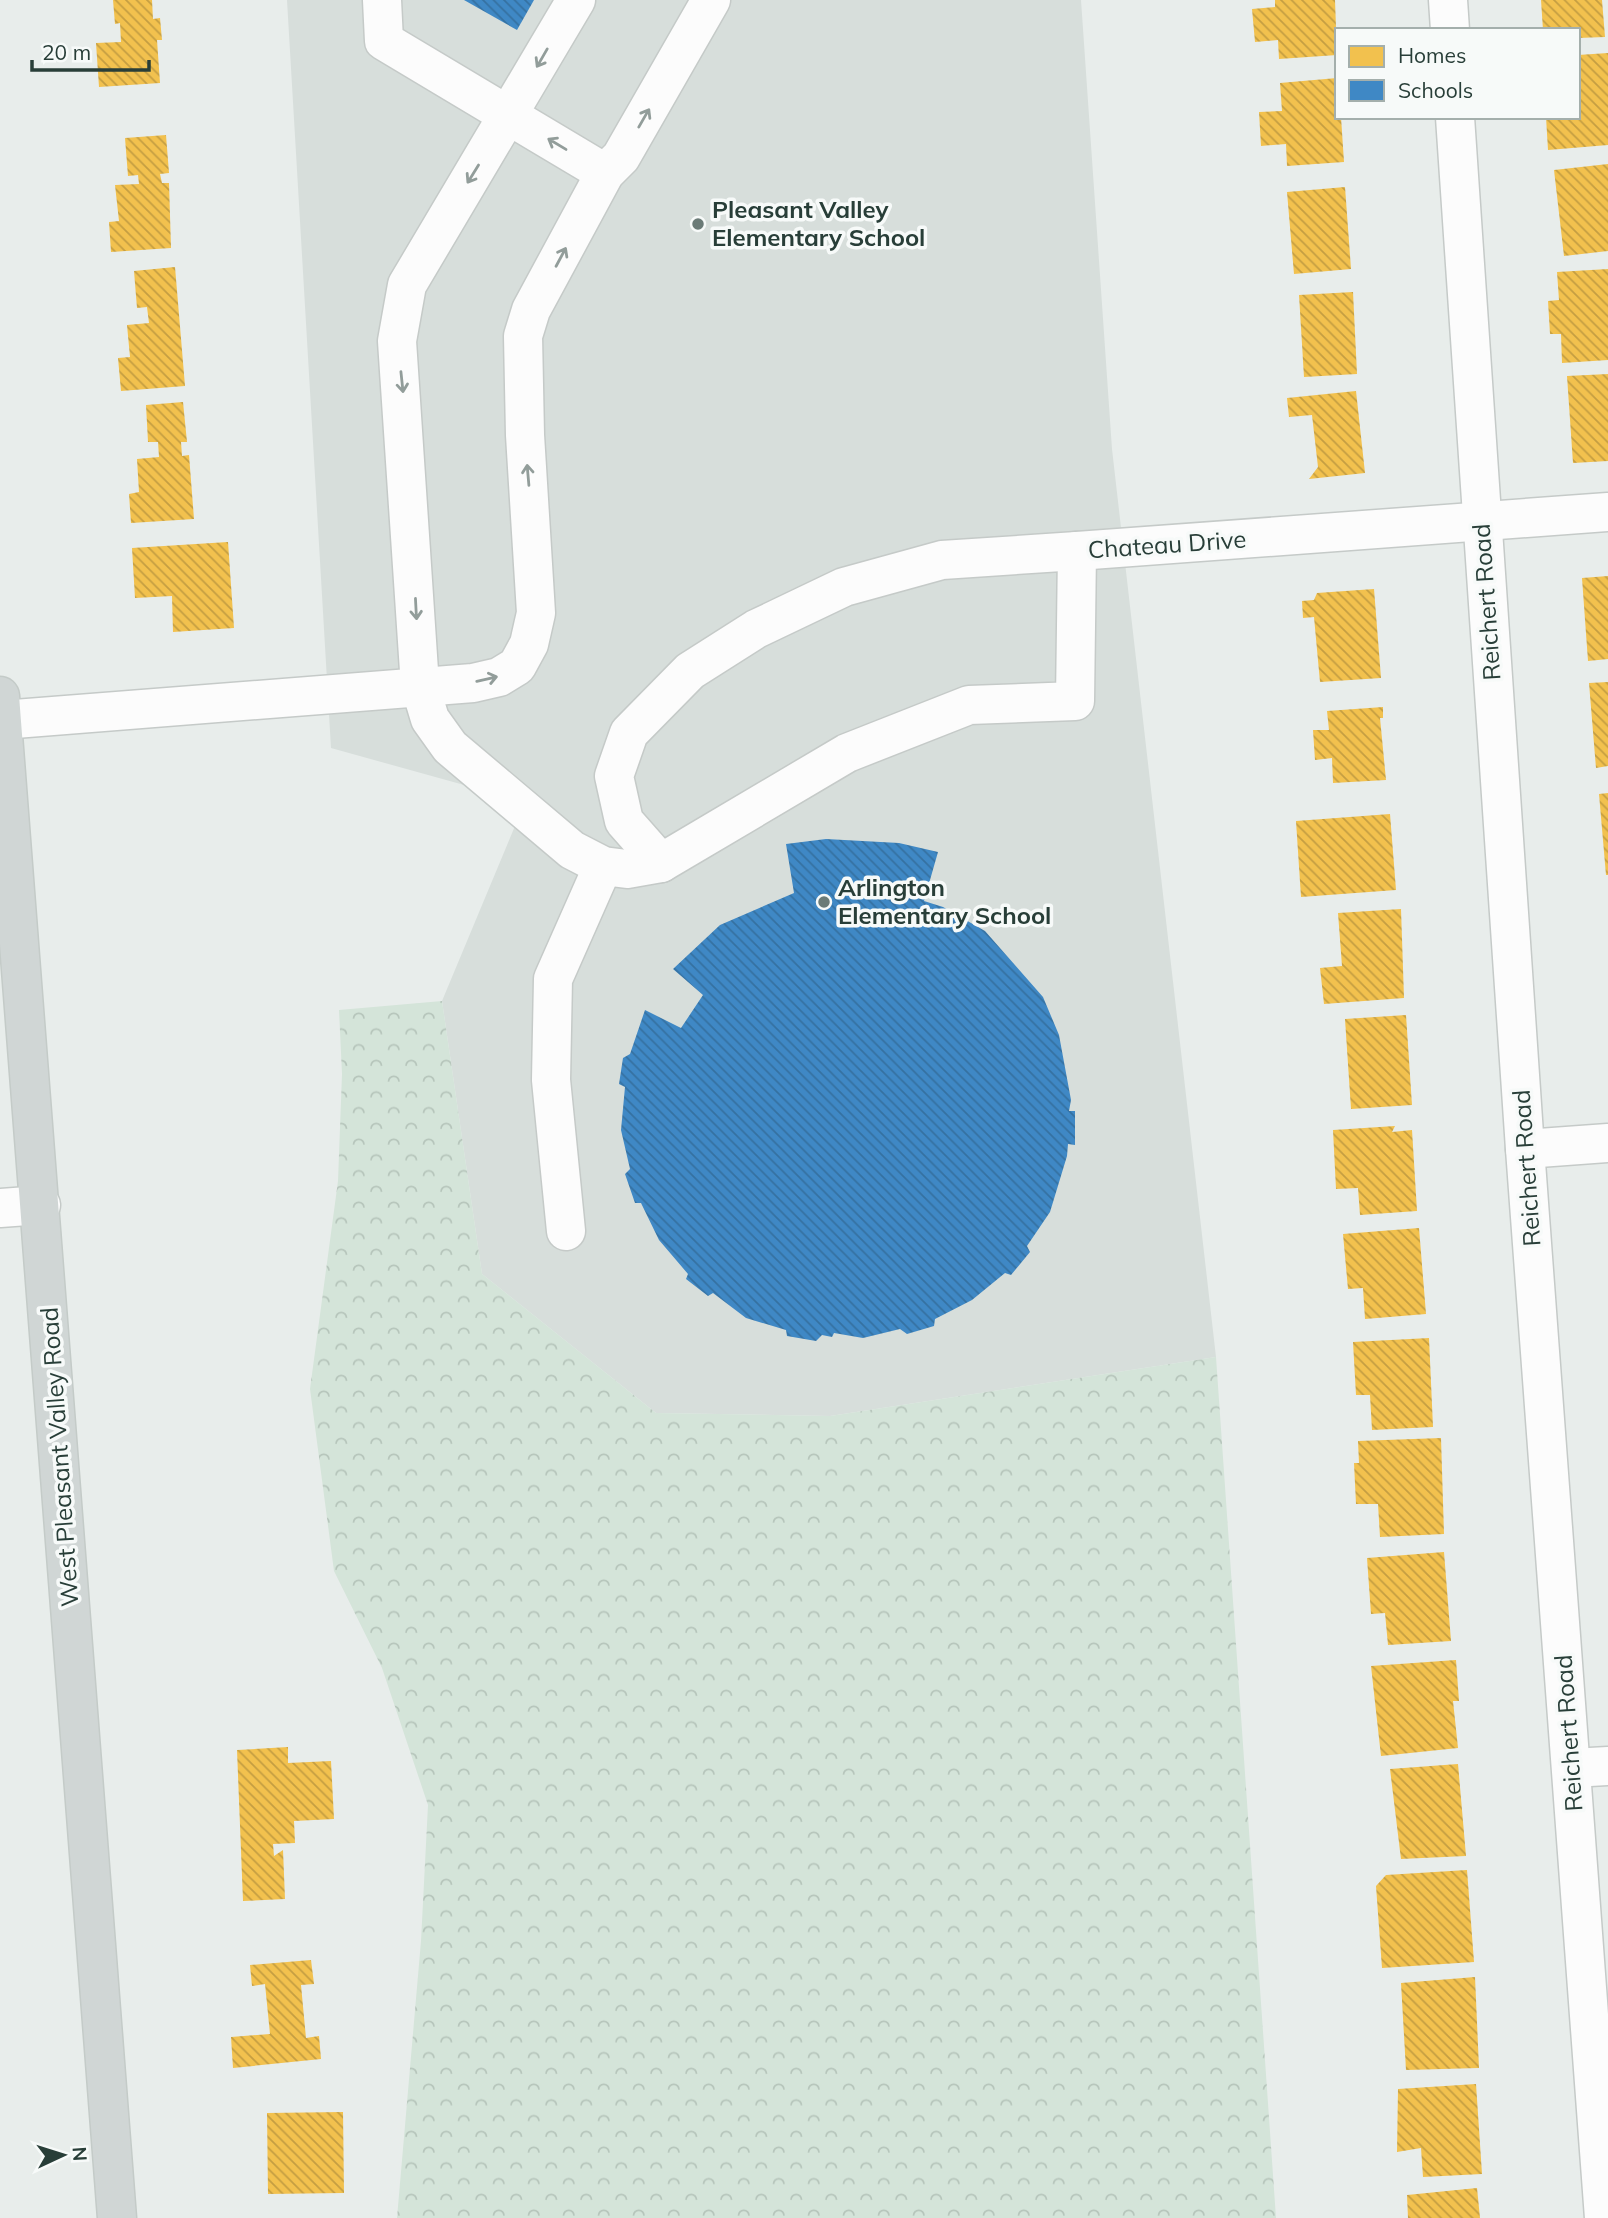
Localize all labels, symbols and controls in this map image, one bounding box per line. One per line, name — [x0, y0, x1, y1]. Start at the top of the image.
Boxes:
scale bar — [32, 28, 149, 72]
legend — [1335, 28, 1580, 119]
text: 20 m — [42, 39, 91, 65]
text: Homes — [1398, 42, 1466, 68]
one-way arrow — [535, 47, 549, 67]
text: Schools — [1398, 77, 1473, 103]
one-way arrow — [637, 108, 651, 128]
one-way arrow — [547, 137, 567, 151]
one-way arrow — [466, 163, 480, 183]
place label: Pleasant Valley Elementary School — [712, 194, 925, 252]
marker: Pleasant Valley Elementary School — [690, 216, 706, 232]
one-way arrow — [555, 248, 569, 268]
one-way arrow — [395, 370, 408, 393]
one-way arrow — [521, 465, 534, 487]
street label: Reichert Road — [1466, 523, 1506, 681]
street label: Chateau Drive — [1087, 524, 1247, 565]
one-way arrow — [410, 597, 423, 620]
one-way arrow — [475, 672, 498, 686]
place label: Arlington Elementary School — [838, 872, 1051, 930]
marker: Arlington Elementary School — [816, 894, 832, 910]
street label: Reichert Road — [1506, 1089, 1546, 1247]
street label: West Pleasant Valley Road — [34, 1306, 84, 1608]
street label: Reichert Road — [1548, 1654, 1588, 1812]
north arrow — [28, 2120, 98, 2190]
text: N — [67, 2146, 92, 2162]

